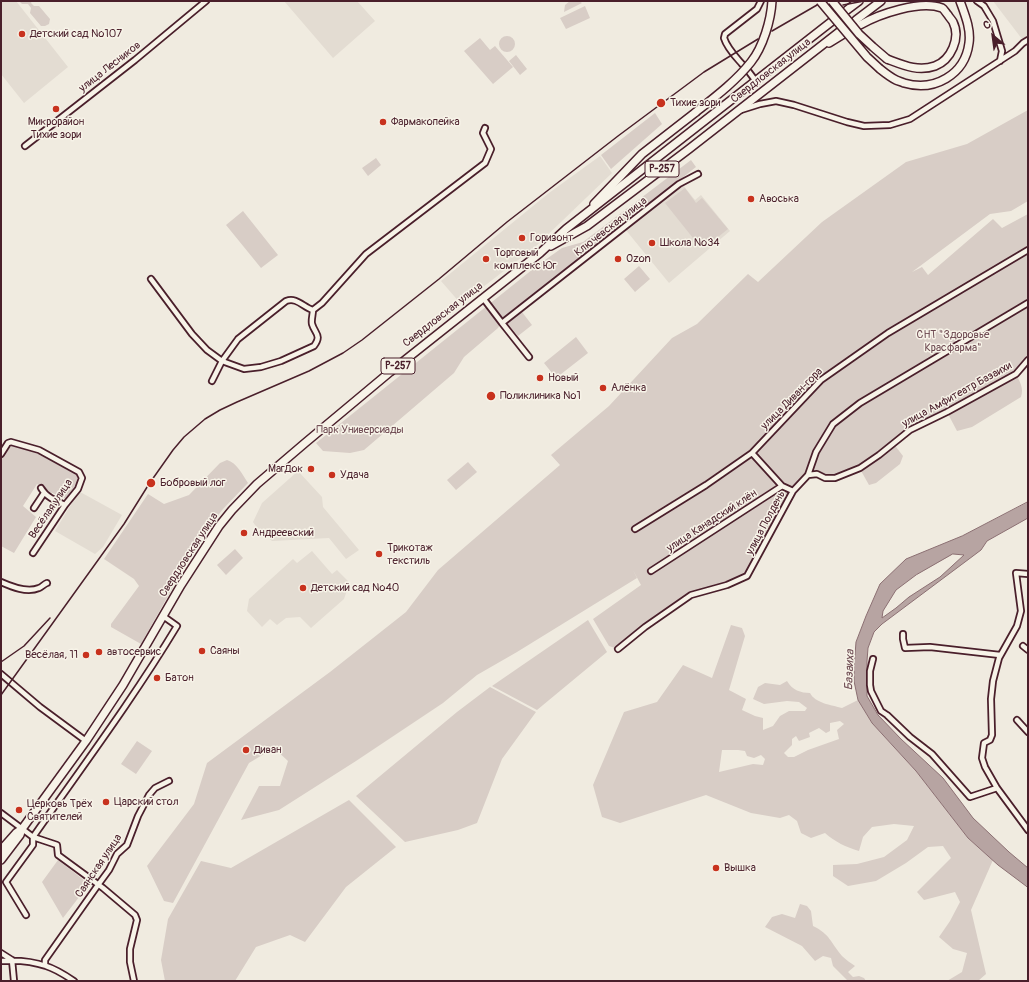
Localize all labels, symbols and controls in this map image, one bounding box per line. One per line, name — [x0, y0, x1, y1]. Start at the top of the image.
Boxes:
north arrow — [973, 16, 1013, 56]
text: С — [981, 18, 993, 32]
place label: Детский сад №107 — [30, 27, 122, 41]
marker: Детский сад №107 — [17, 29, 27, 39]
street label: Свердловская улица — [728, 36, 814, 106]
street label: улица Лесников — [76, 39, 144, 95]
place label: Тихие зори — [670, 96, 721, 110]
marker: Тихие зори — [655, 97, 667, 109]
marker: Микрорайон Тихие зори — [51, 104, 61, 114]
place label: Микрорайон Тихие зори — [28, 115, 84, 141]
place label: Фармакопейка — [391, 115, 460, 129]
marker: Фармакопейка — [378, 117, 388, 127]
road number: Р-257 — [645, 161, 679, 177]
place label: Авоська — [759, 192, 799, 206]
marker: Авоська — [746, 194, 756, 204]
street label: Ключевская улица — [572, 195, 650, 259]
place label: Горизонт — [530, 231, 573, 245]
marker: Горизонт — [517, 233, 527, 243]
place label: Школа №34 — [660, 236, 720, 250]
marker: Школа №34 — [647, 238, 657, 248]
place label: Торговый комплекс Юг — [494, 246, 557, 272]
place label: Ozon — [626, 252, 651, 266]
marker: Торговый комплекс Юг — [481, 254, 491, 264]
marker: Ozon — [613, 254, 623, 264]
street label: Свердловская улица — [400, 280, 486, 350]
park label: СНТ "Здоровье Красфарма" — [917, 328, 989, 354]
road number: Р-257 — [381, 358, 415, 374]
street label: улица Амфитеатр Базаихи — [900, 359, 1014, 431]
street label: улица Диван-гора — [758, 365, 826, 433]
place label: Новый — [548, 371, 579, 385]
marker: Новый — [535, 373, 545, 383]
place label: Алёнка — [611, 381, 646, 395]
marker: Алёнка — [598, 383, 608, 393]
place label: Поликлиника №1 — [500, 389, 581, 403]
marker: Поликлиника №1 — [485, 390, 497, 402]
park label: Парк Универсиады — [316, 423, 404, 437]
place label: МагДок — [268, 462, 303, 476]
marker: МагДок — [306, 464, 316, 474]
place label: Удача — [340, 468, 369, 482]
marker: Удача — [327, 470, 337, 480]
place label: Бобровый лог — [160, 476, 226, 490]
street label: Весёлая улица — [26, 477, 76, 541]
marker: Бобровый лог — [145, 477, 157, 489]
street label: улица Канадский клён — [664, 487, 760, 555]
street label: улица Полдень — [744, 489, 788, 557]
street label: Свердловская улица — [157, 510, 221, 600]
place label: Андреевский — [252, 526, 314, 540]
marker: Андреевский — [239, 528, 249, 538]
place label: Трикотаж текстиль — [387, 541, 432, 567]
marker: Трикотаж текстиль — [374, 549, 384, 559]
place label: Детский сад №40 — [311, 581, 399, 595]
marker: Детский сад №40 — [298, 583, 308, 593]
place label: Саяны — [210, 644, 240, 658]
place label: автосервис — [107, 645, 161, 659]
marker: Саяны — [197, 646, 207, 656]
marker: автосервис — [94, 647, 104, 657]
place label: Весёлая, 11 — [25, 648, 78, 662]
water label: Базаиха — [842, 649, 858, 691]
marker: Весёлая, 11 — [81, 650, 91, 660]
place label: Батон — [165, 671, 194, 685]
marker: Батон — [152, 673, 162, 683]
place label: Диван — [254, 743, 282, 757]
marker: Диван — [241, 745, 251, 755]
place label: Царский стол — [114, 795, 179, 809]
place label: Церковь Трёх Святителей — [27, 797, 93, 823]
marker: Царский стол — [101, 797, 111, 807]
marker: Церковь Трёх Святителей — [14, 805, 24, 815]
street label: Саянская улица — [73, 832, 125, 900]
place label: Вышка — [724, 861, 756, 875]
marker: Вышка — [711, 863, 721, 873]

